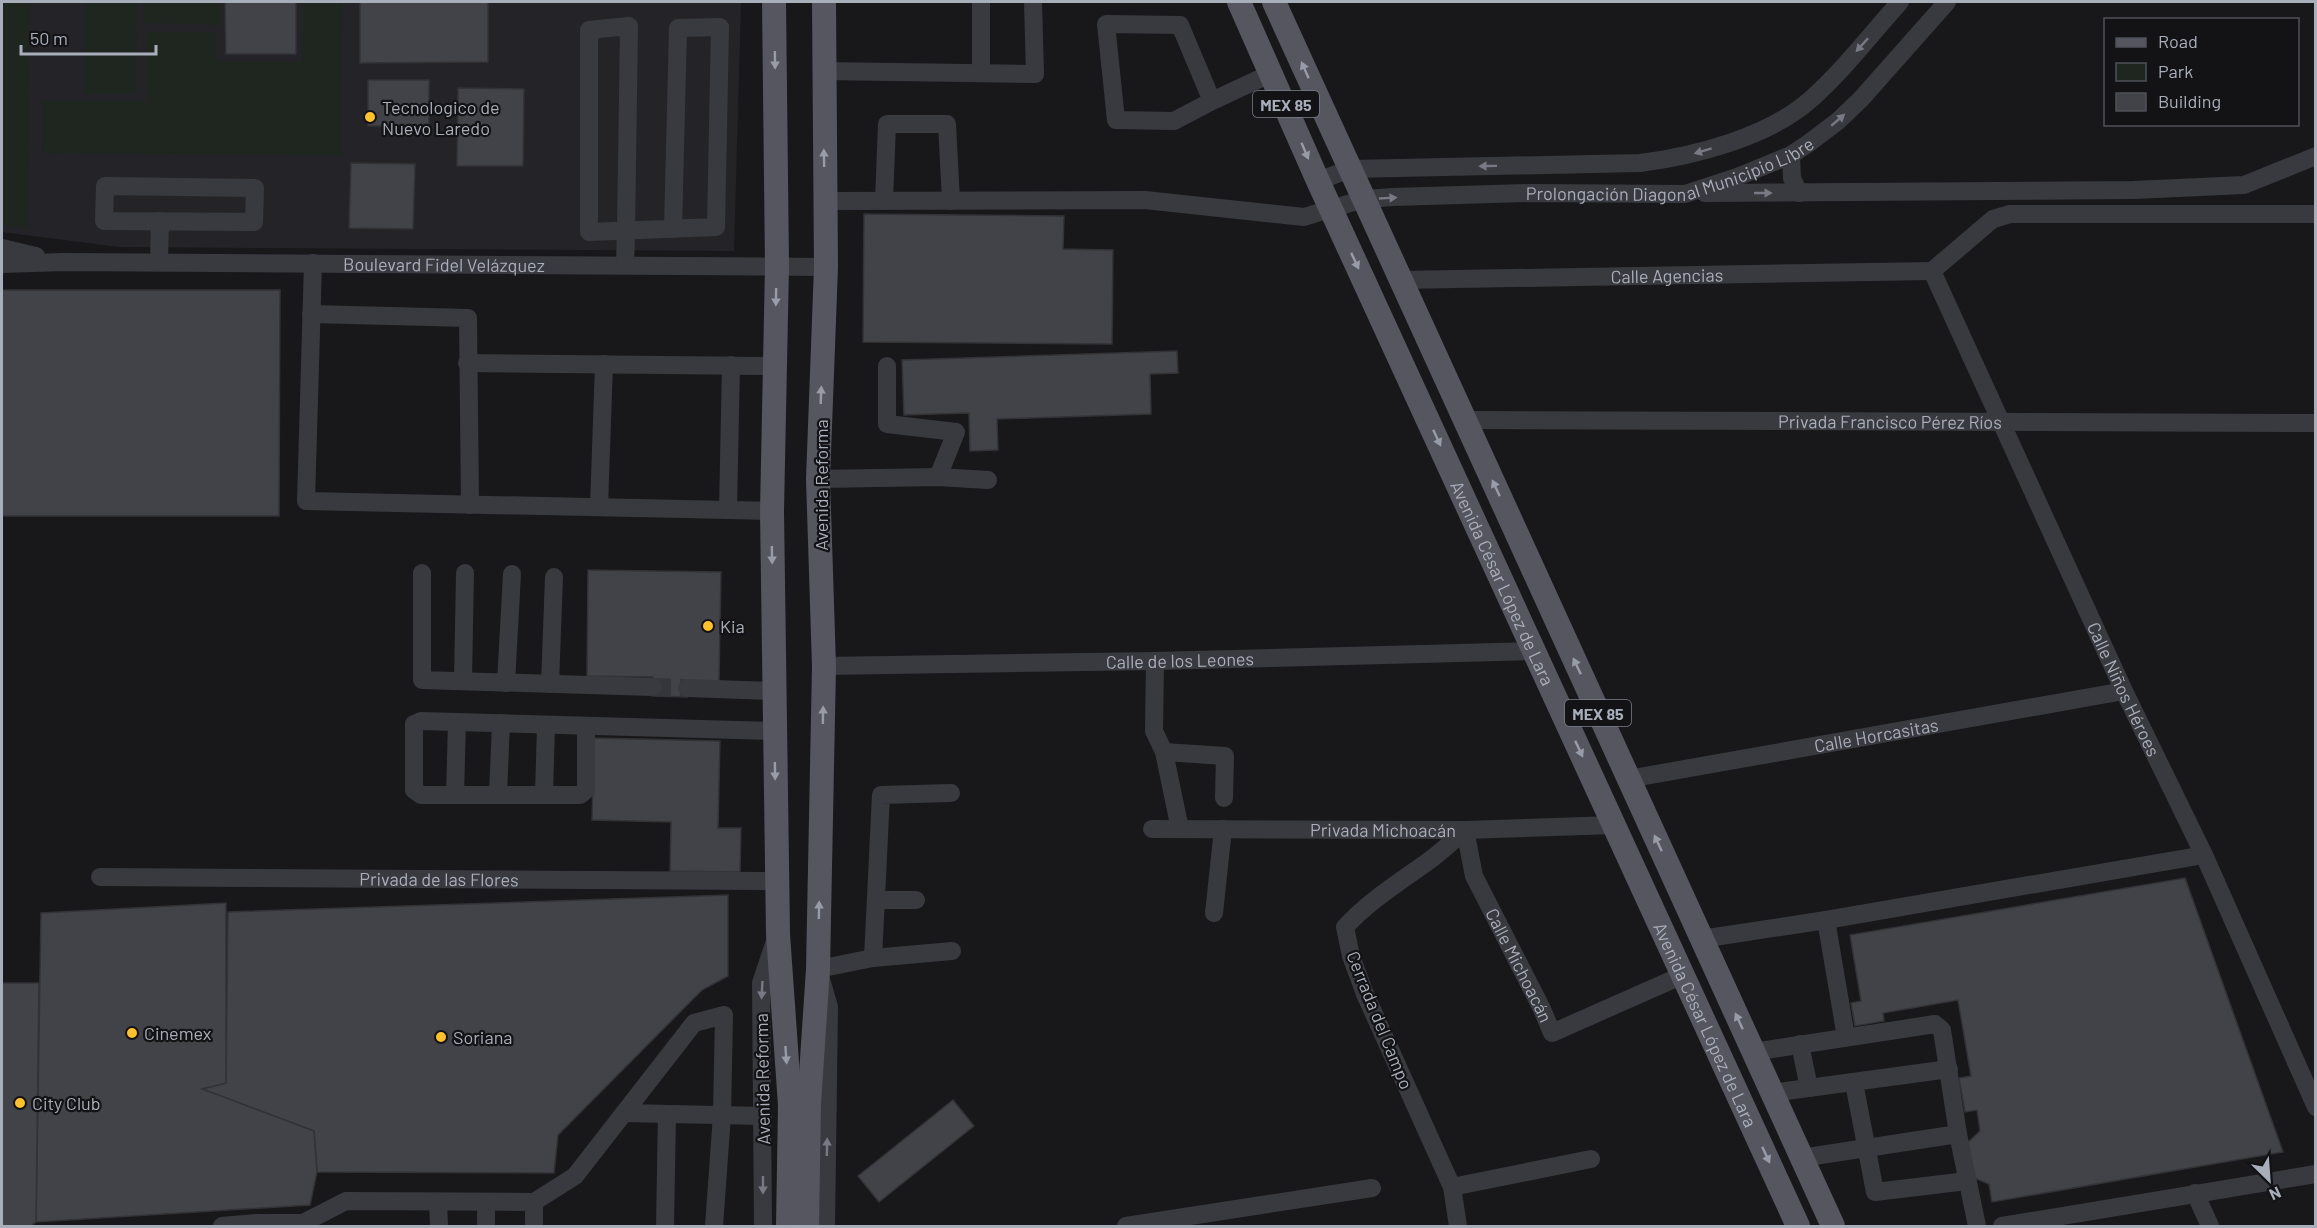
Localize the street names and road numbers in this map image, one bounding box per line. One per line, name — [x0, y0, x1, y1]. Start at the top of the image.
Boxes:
road number: MEX 85 — [1253, 91, 1319, 117]
street label: Prolongación Diagonal Municipio Libre — [1526, 132, 1818, 205]
street label: Boulevard Fidel Velázquez — [343, 253, 545, 276]
street label: Calle Agencias — [1610, 264, 1724, 287]
street label: Privada Francisco Pérez Ríos — [1778, 410, 2002, 433]
street label: Avenida Reforma — [810, 419, 832, 551]
street label: Avenida César López de Lara — [1446, 477, 1559, 689]
street label: Calle Niños Héroes — [2083, 618, 2165, 760]
street label: Calle de los Leones — [1106, 647, 1254, 673]
road number: MEX 85 — [1565, 700, 1631, 726]
street label: Calle Horcasitas — [1812, 713, 1940, 757]
street label: Privada Michoacán — [1310, 819, 1456, 841]
street label: Privada de las Flores — [359, 868, 519, 890]
street label: Calle Michoacán — [1481, 904, 1557, 1026]
street label: Avenida César López de Lara — [1649, 919, 1762, 1130]
street label: Cerrada del Campo — [1342, 948, 1418, 1092]
street label: Avenida Reforma — [750, 1013, 774, 1145]

